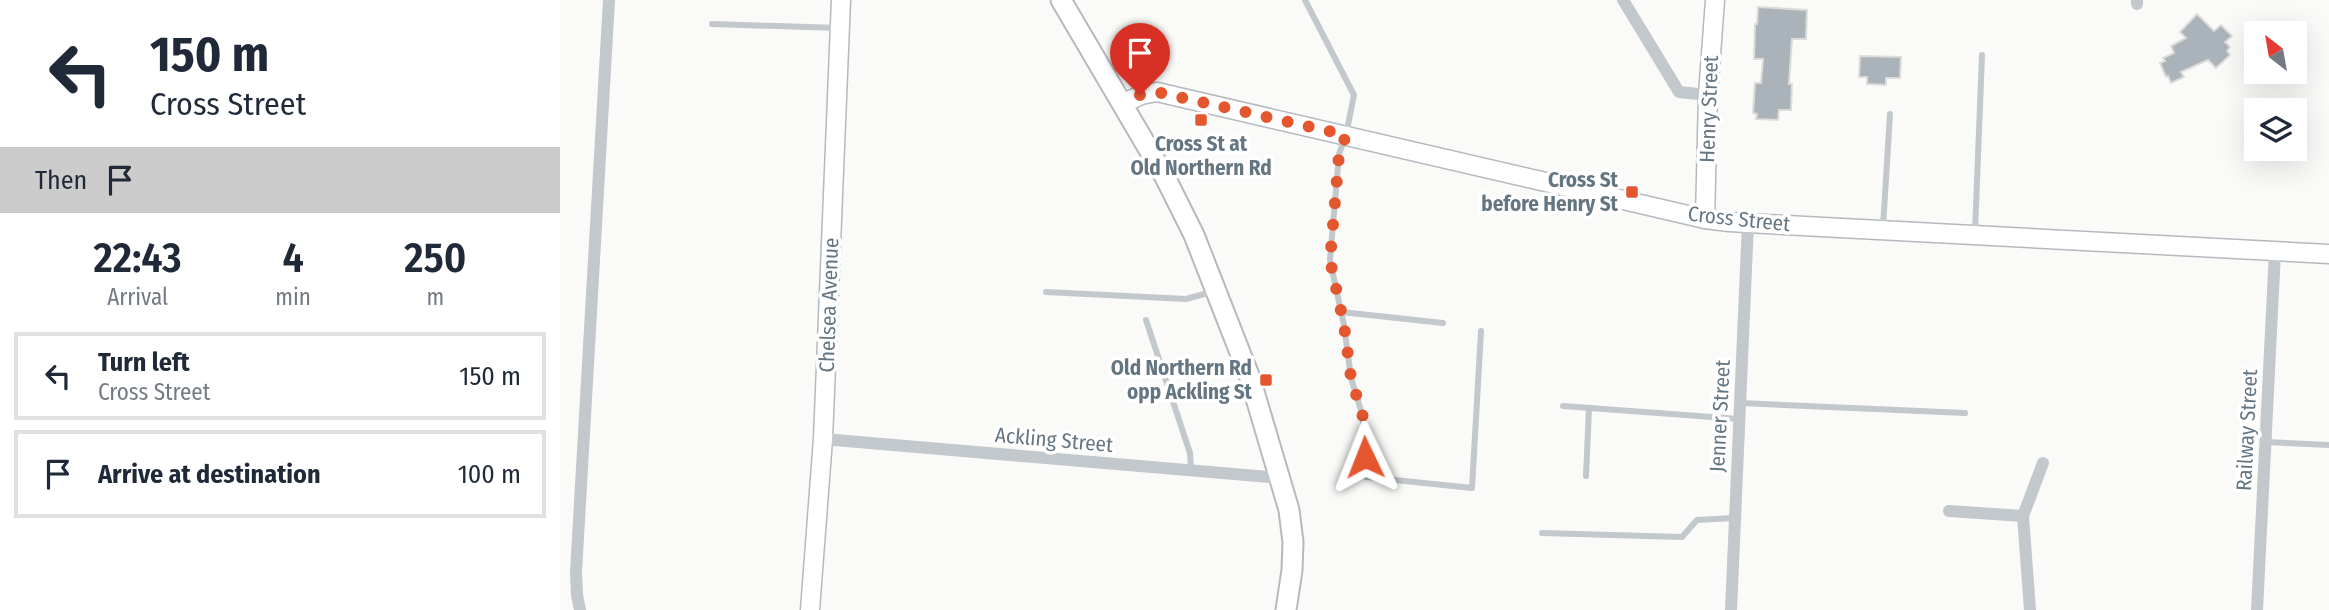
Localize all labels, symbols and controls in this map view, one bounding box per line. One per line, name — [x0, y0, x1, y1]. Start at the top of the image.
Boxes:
north arrow — [2244, 21, 2306, 84]
map controls — [2244, 21, 2307, 161]
pin — [1110, 23, 1170, 95]
text: 150 m — [150, 25, 269, 84]
icon: left — [35, 28, 126, 119]
icon: arrive — [1121, 34, 1159, 72]
street label: Henry Street — [1694, 55, 1724, 163]
text: Cross Street — [150, 85, 306, 123]
button: layers — [2244, 98, 2307, 161]
marker: Cross St at Old Northern Rd — [1193, 112, 1209, 128]
place label: Cross St at Old Northern Rd — [1130, 131, 1272, 181]
icon: arrive — [101, 161, 139, 199]
text: Then — [35, 165, 87, 196]
place label: Cross St before Henry St — [1481, 167, 1619, 217]
marker: Cross St before Henry St — [1624, 184, 1640, 200]
street label: Cross Street — [1687, 201, 1791, 237]
text: 22:43 — [93, 233, 182, 283]
text: 4 — [282, 233, 304, 283]
text: 250 — [404, 233, 467, 283]
street label: Chelsea Avenue — [814, 237, 844, 373]
text: Arrival — [107, 283, 168, 311]
text: min — [275, 283, 311, 311]
text: m — [427, 283, 444, 311]
text: Turn left — [98, 347, 190, 378]
place label: Old Northern Rd opp Ackling St — [1111, 355, 1253, 405]
icon: left — [39, 357, 77, 395]
street label: Jenner Street — [1704, 359, 1736, 473]
text: 150 m — [459, 361, 521, 392]
street label: Railway Street — [2231, 368, 2263, 491]
marker: Old Northern Rd opp Ackling St — [1258, 372, 1274, 388]
text: Cross Street — [98, 378, 210, 406]
position arrow — [1328, 420, 1402, 494]
street label: Ackling Street — [994, 422, 1114, 458]
icon: arrive — [39, 455, 77, 493]
text: Arrive at destination — [98, 459, 321, 490]
text: 100 m — [458, 459, 521, 490]

